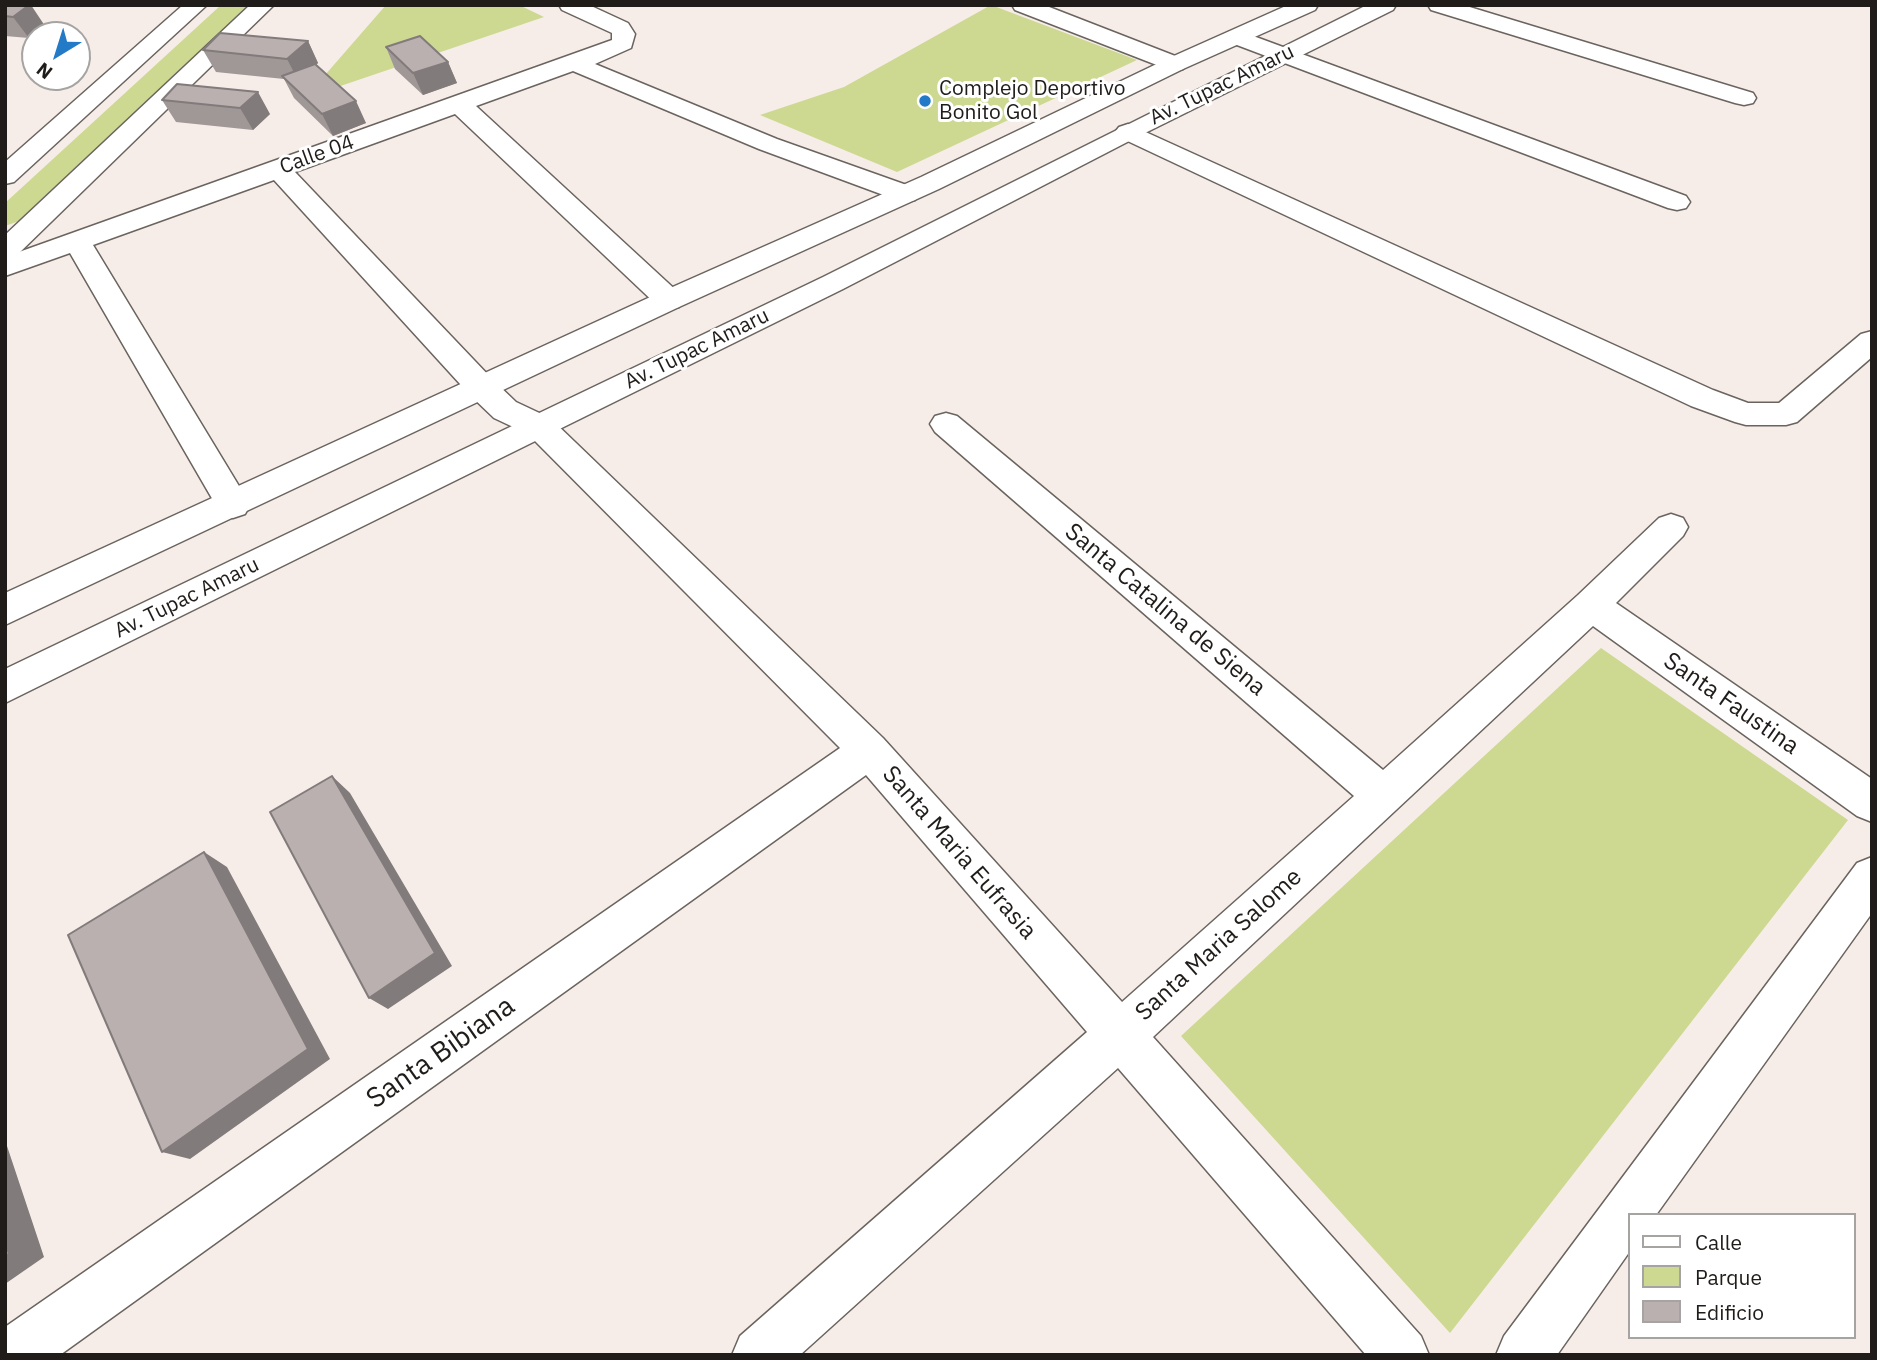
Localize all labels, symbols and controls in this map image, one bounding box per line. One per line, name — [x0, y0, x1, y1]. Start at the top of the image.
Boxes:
north arrow — [21, 21, 91, 91]
street label: Av. Tupac Amaru — [1146, 39, 1298, 131]
text: N — [31, 57, 57, 85]
place label: Complejo Deportivo Bonito Gol — [939, 76, 1125, 126]
marker: Complejo Deportivo Bonito Gol — [917, 93, 933, 109]
street label: Calle 04 — [276, 130, 358, 180]
street label: Av. Tupac Amaru — [621, 303, 773, 395]
street label: Santa Catalina de Siena — [1059, 518, 1271, 702]
street label: Av. Tupac Amaru — [111, 552, 263, 644]
street label: Santa Faustina — [1658, 647, 1804, 761]
street label: Santa Maria Eufrasia — [876, 760, 1042, 946]
street label: Santa Maria Salome — [1130, 863, 1308, 1027]
street label: Santa Bibiana — [361, 990, 521, 1116]
legend — [1629, 1213, 1856, 1339]
text: Calle — [1695, 1228, 1742, 1256]
text: Parque — [1695, 1263, 1762, 1291]
text: Edificio — [1695, 1298, 1764, 1326]

